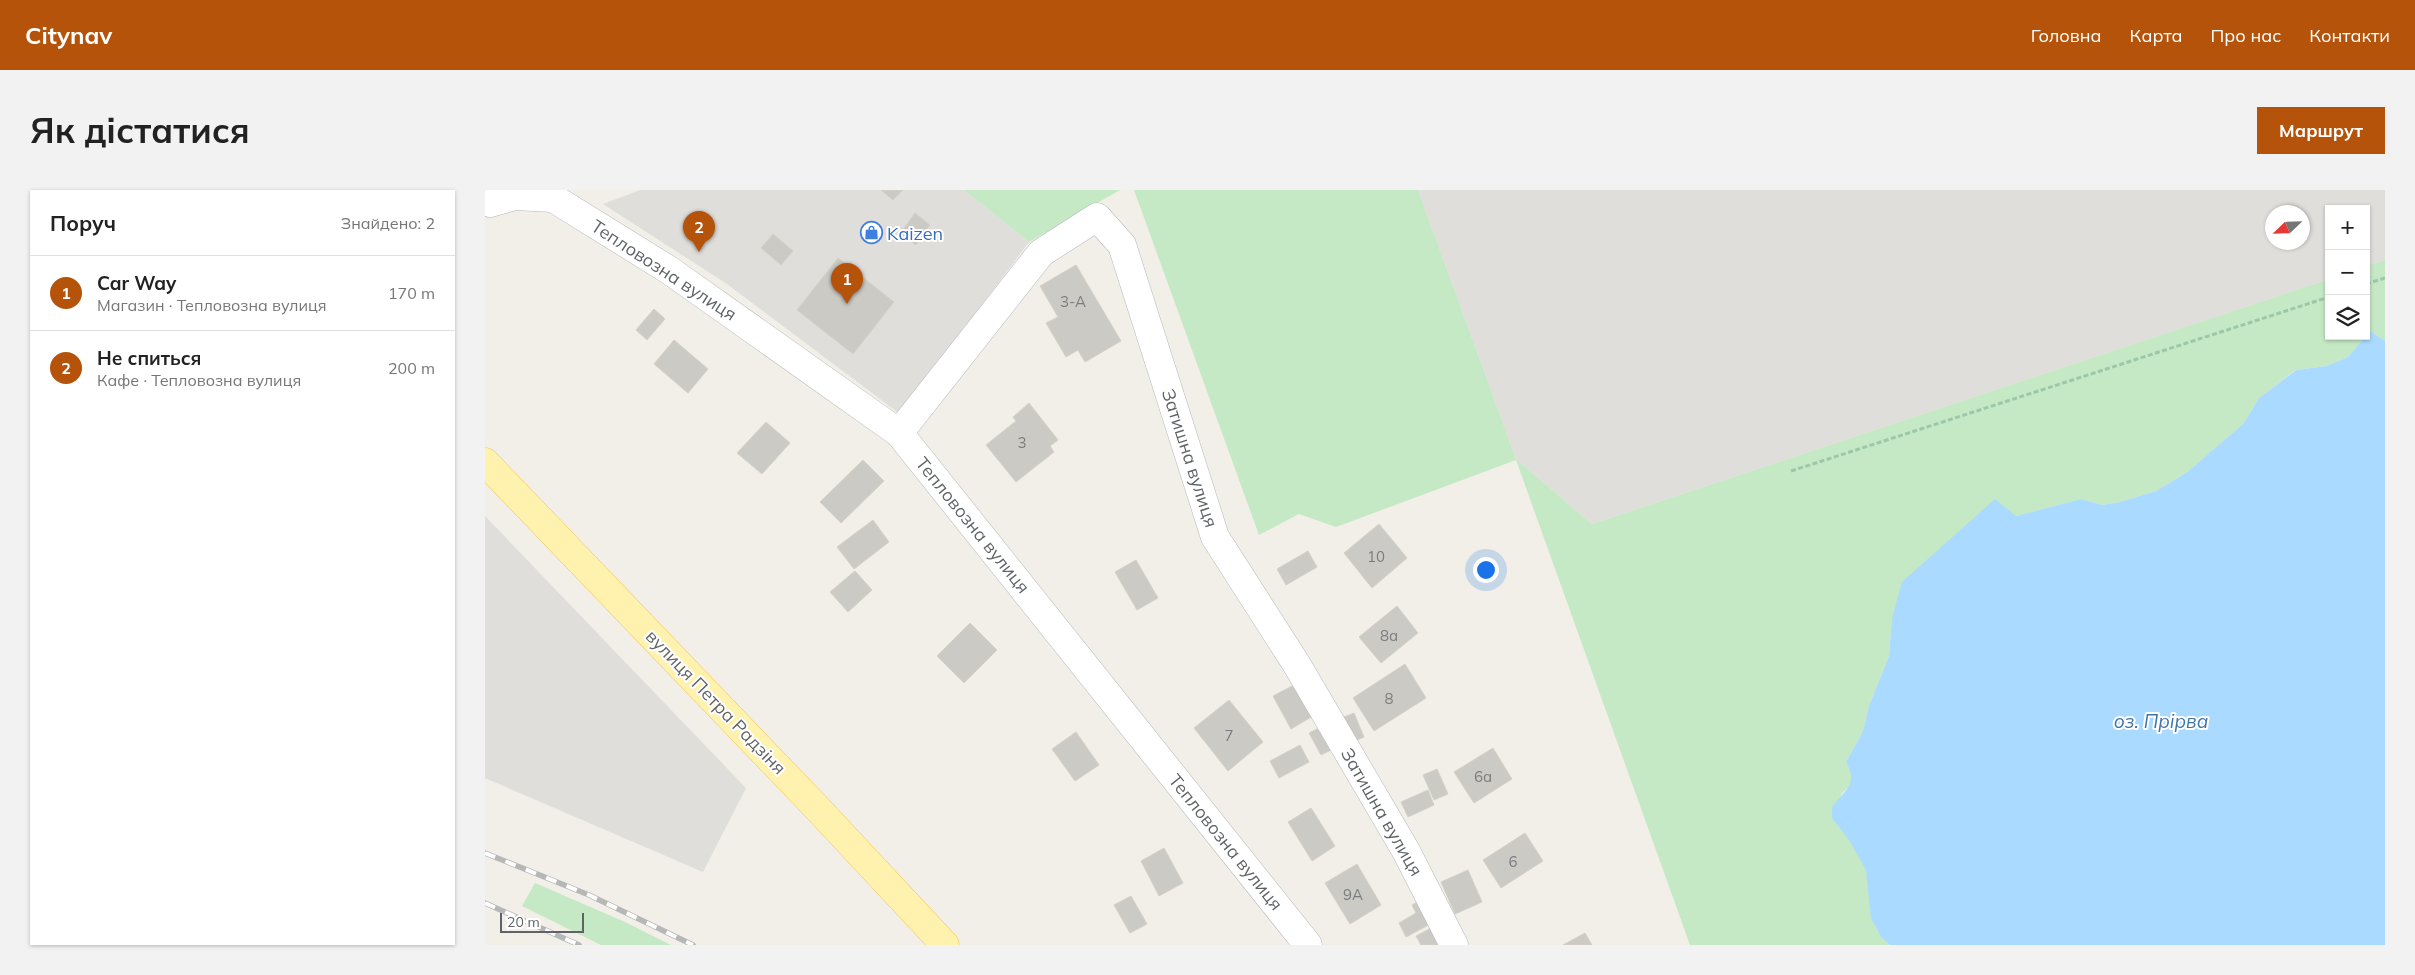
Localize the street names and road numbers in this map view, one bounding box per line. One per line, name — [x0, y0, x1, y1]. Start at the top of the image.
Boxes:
street label: Тепловозна вулиця — [587, 214, 741, 326]
street label: Затишна вулиця — [1157, 386, 1223, 530]
street label: Тепловозна вулиця — [911, 452, 1035, 598]
street label: вулиця Петра Радзіня — [641, 625, 791, 779]
street label: Затишна вулиця — [1336, 744, 1428, 880]
street label: Тепловозна вулиця — [1164, 769, 1288, 915]

